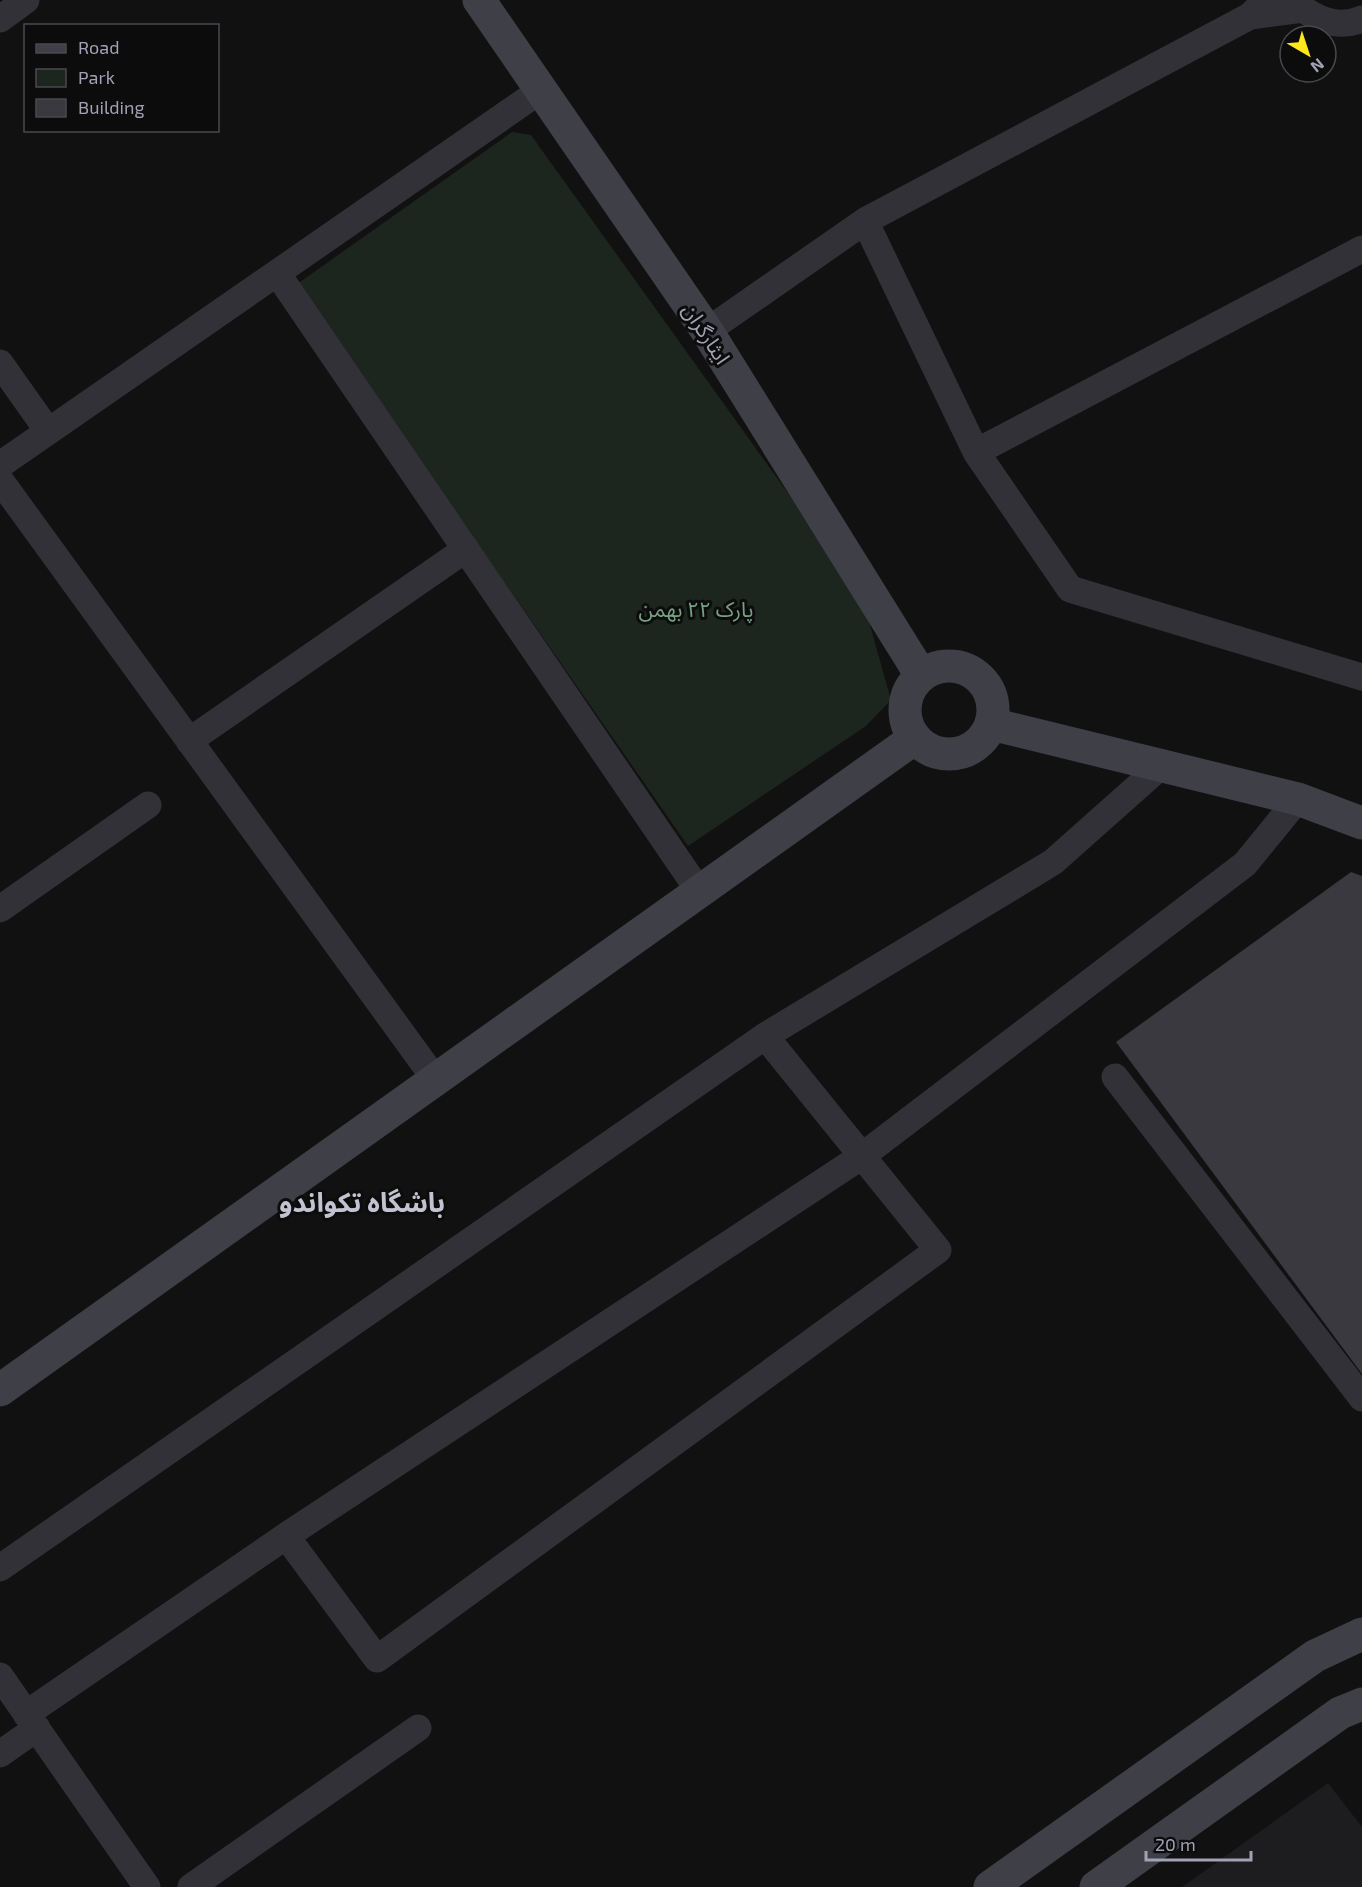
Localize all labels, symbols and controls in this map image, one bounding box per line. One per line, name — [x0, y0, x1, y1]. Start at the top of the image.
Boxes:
legend — [24, 24, 219, 132]
north arrow — [1278, 24, 1338, 84]
text: Road — [78, 36, 119, 58]
text: N — [1307, 55, 1328, 77]
text: Park — [78, 66, 115, 88]
text: Building — [78, 96, 145, 118]
street label: ایثارگران — [677, 298, 736, 369]
park label: پارک ۲۲ بهمن — [639, 596, 753, 623]
district label: باشگاه تکواندو — [279, 1185, 445, 1218]
scale bar — [1146, 1824, 1251, 1862]
text: 20 m — [1155, 1833, 1196, 1855]

